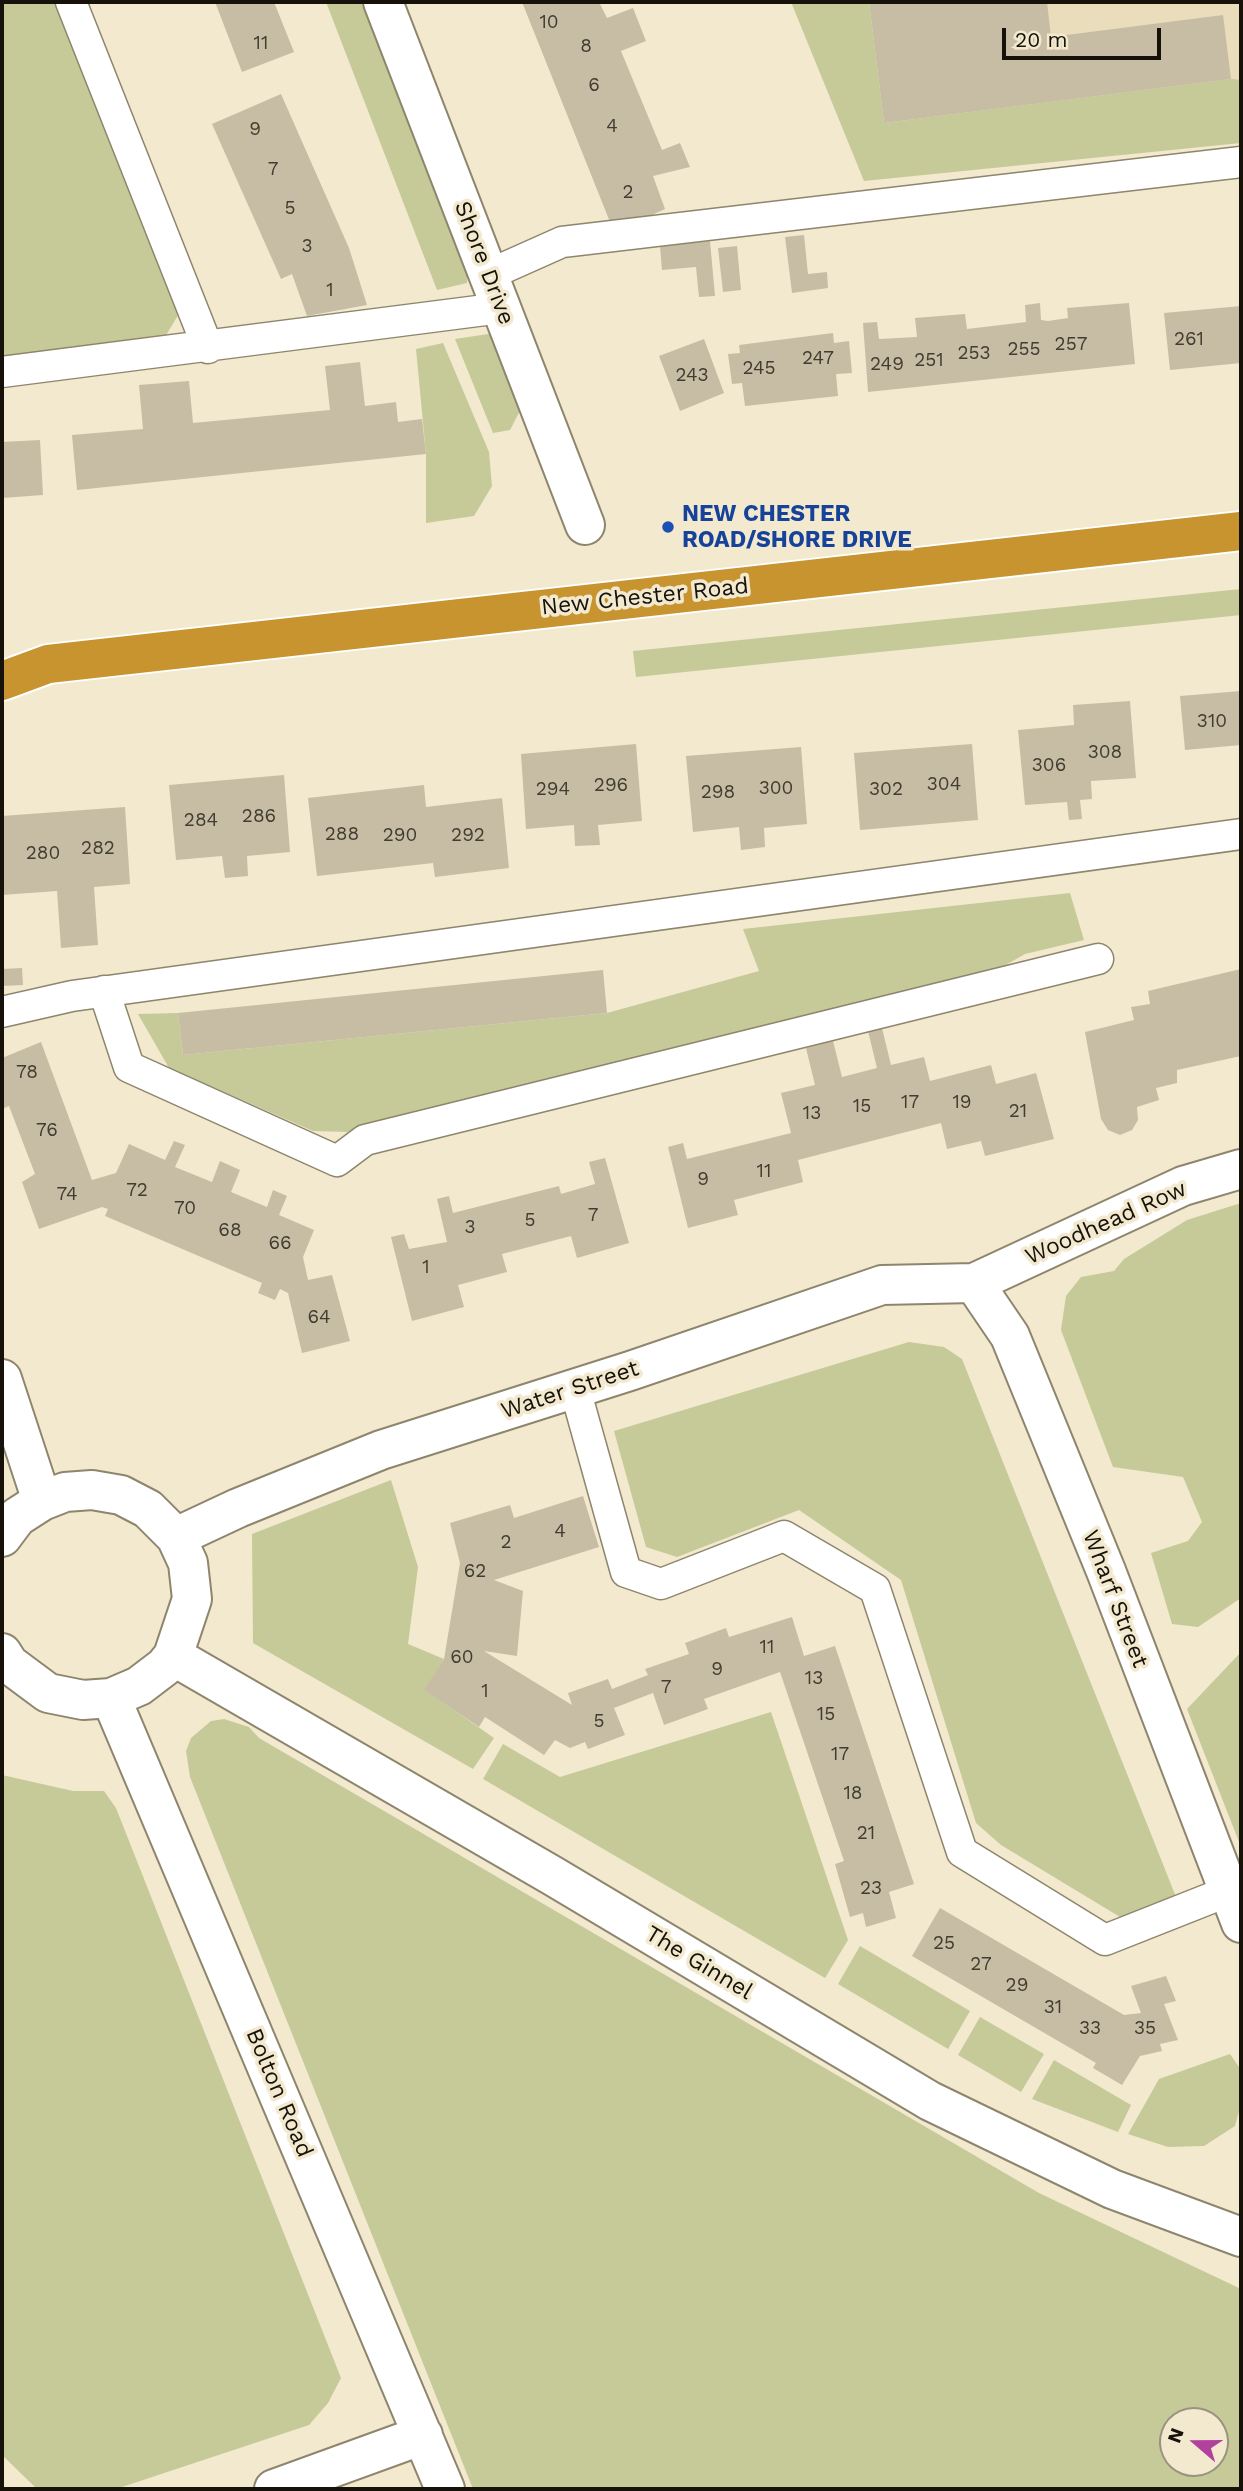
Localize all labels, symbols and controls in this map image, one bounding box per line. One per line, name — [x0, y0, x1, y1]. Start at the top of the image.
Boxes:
house number: 10 — [539, 11, 559, 33]
scale bar — [1005, 14, 1164, 58]
text: 20 m — [1015, 27, 1067, 52]
house number: 11 — [254, 32, 268, 54]
house number: 8 — [580, 35, 592, 57]
house number: 6 — [588, 74, 600, 96]
house number: 4 — [606, 115, 618, 137]
house number: 9 — [249, 118, 261, 140]
house number: 7 — [268, 158, 278, 180]
house number: 2 — [622, 181, 634, 203]
house number: 5 — [284, 197, 296, 219]
street label: Shore Drive — [448, 197, 520, 329]
house number: 3 — [301, 235, 313, 257]
house number: 1 — [326, 279, 334, 301]
house number: 261 — [1174, 328, 1204, 350]
house number: 257 — [1055, 333, 1087, 355]
house number: 255 — [1007, 338, 1041, 360]
house number: 253 — [957, 342, 991, 364]
house number: 247 — [802, 347, 834, 369]
house number: 251 — [914, 349, 944, 371]
house number: 249 — [870, 353, 904, 375]
house number: 245 — [742, 357, 776, 379]
house number: 243 — [675, 364, 709, 386]
place label: NEW CHESTER ROAD/SHORE DRIVE — [682, 500, 912, 554]
marker: NEW CHESTER ROAD/SHORE DRIVE — [660, 519, 676, 535]
street label: New Chester Road — [540, 572, 750, 622]
house number: 310 — [1197, 710, 1227, 732]
house number: 308 — [1088, 741, 1122, 763]
house number: 306 — [1032, 754, 1066, 776]
house number: 304 — [927, 773, 961, 795]
house number: 296 — [594, 774, 628, 796]
house number: 300 — [759, 777, 793, 799]
house number: 294 — [536, 778, 570, 800]
house number: 302 — [869, 778, 903, 800]
house number: 298 — [701, 781, 735, 803]
house number: 286 — [242, 805, 276, 827]
house number: 284 — [184, 809, 218, 831]
house number: 288 — [325, 823, 359, 845]
house number: 290 — [383, 824, 417, 846]
house number: 292 — [451, 824, 485, 846]
house number: 282 — [81, 837, 115, 859]
house number: 280 — [26, 842, 60, 864]
house number: 78 — [16, 1061, 38, 1083]
house number: 17 — [901, 1091, 919, 1113]
house number: 19 — [952, 1091, 972, 1113]
house number: 15 — [853, 1095, 871, 1117]
house number: 21 — [1009, 1100, 1027, 1122]
house number: 13 — [803, 1102, 821, 1124]
house number: 76 — [36, 1119, 58, 1141]
house number: 11 — [757, 1160, 771, 1182]
house number: 9 — [697, 1168, 709, 1190]
street label: Woodhead Row — [1021, 1175, 1191, 1271]
house number: 72 — [126, 1179, 148, 1201]
house number: 74 — [57, 1183, 77, 1205]
house number: 70 — [174, 1197, 196, 1219]
house number: 7 — [588, 1204, 598, 1226]
house number: 5 — [524, 1209, 536, 1231]
house number: 3 — [464, 1216, 476, 1238]
house number: 68 — [218, 1219, 242, 1241]
house number: 66 — [268, 1232, 292, 1254]
house number: 1 — [422, 1256, 430, 1278]
house number: 64 — [307, 1306, 331, 1328]
street label: Water Street — [498, 1355, 642, 1425]
house number: 4 — [554, 1520, 566, 1542]
street label: Wharf Street — [1076, 1526, 1154, 1672]
house number: 2 — [500, 1531, 512, 1553]
house number: 62 — [464, 1560, 486, 1582]
house number: 11 — [760, 1636, 774, 1658]
house number: 60 — [450, 1646, 474, 1668]
house number: 9 — [711, 1658, 723, 1680]
house number: 13 — [805, 1667, 823, 1689]
house number: 7 — [661, 1676, 671, 1698]
house number: 1 — [481, 1680, 489, 1702]
house number: 15 — [817, 1703, 835, 1725]
house number: 5 — [593, 1710, 605, 1732]
house number: 17 — [831, 1743, 849, 1765]
house number: 18 — [843, 1782, 863, 1804]
house number: 21 — [857, 1822, 875, 1844]
house number: 23 — [860, 1877, 882, 1899]
street label: The Ginnel — [640, 1920, 758, 2006]
house number: 25 — [933, 1932, 955, 1954]
house number: 27 — [970, 1953, 992, 1975]
house number: 29 — [1006, 1974, 1028, 1996]
house number: 31 — [1044, 1996, 1062, 2018]
house number: 33 — [1079, 2017, 1101, 2039]
house number: 35 — [1134, 2017, 1156, 2039]
street label: Bolton Road — [240, 2025, 318, 2161]
north arrow — [1159, 2407, 1229, 2477]
text: N — [1162, 2425, 1189, 2446]

